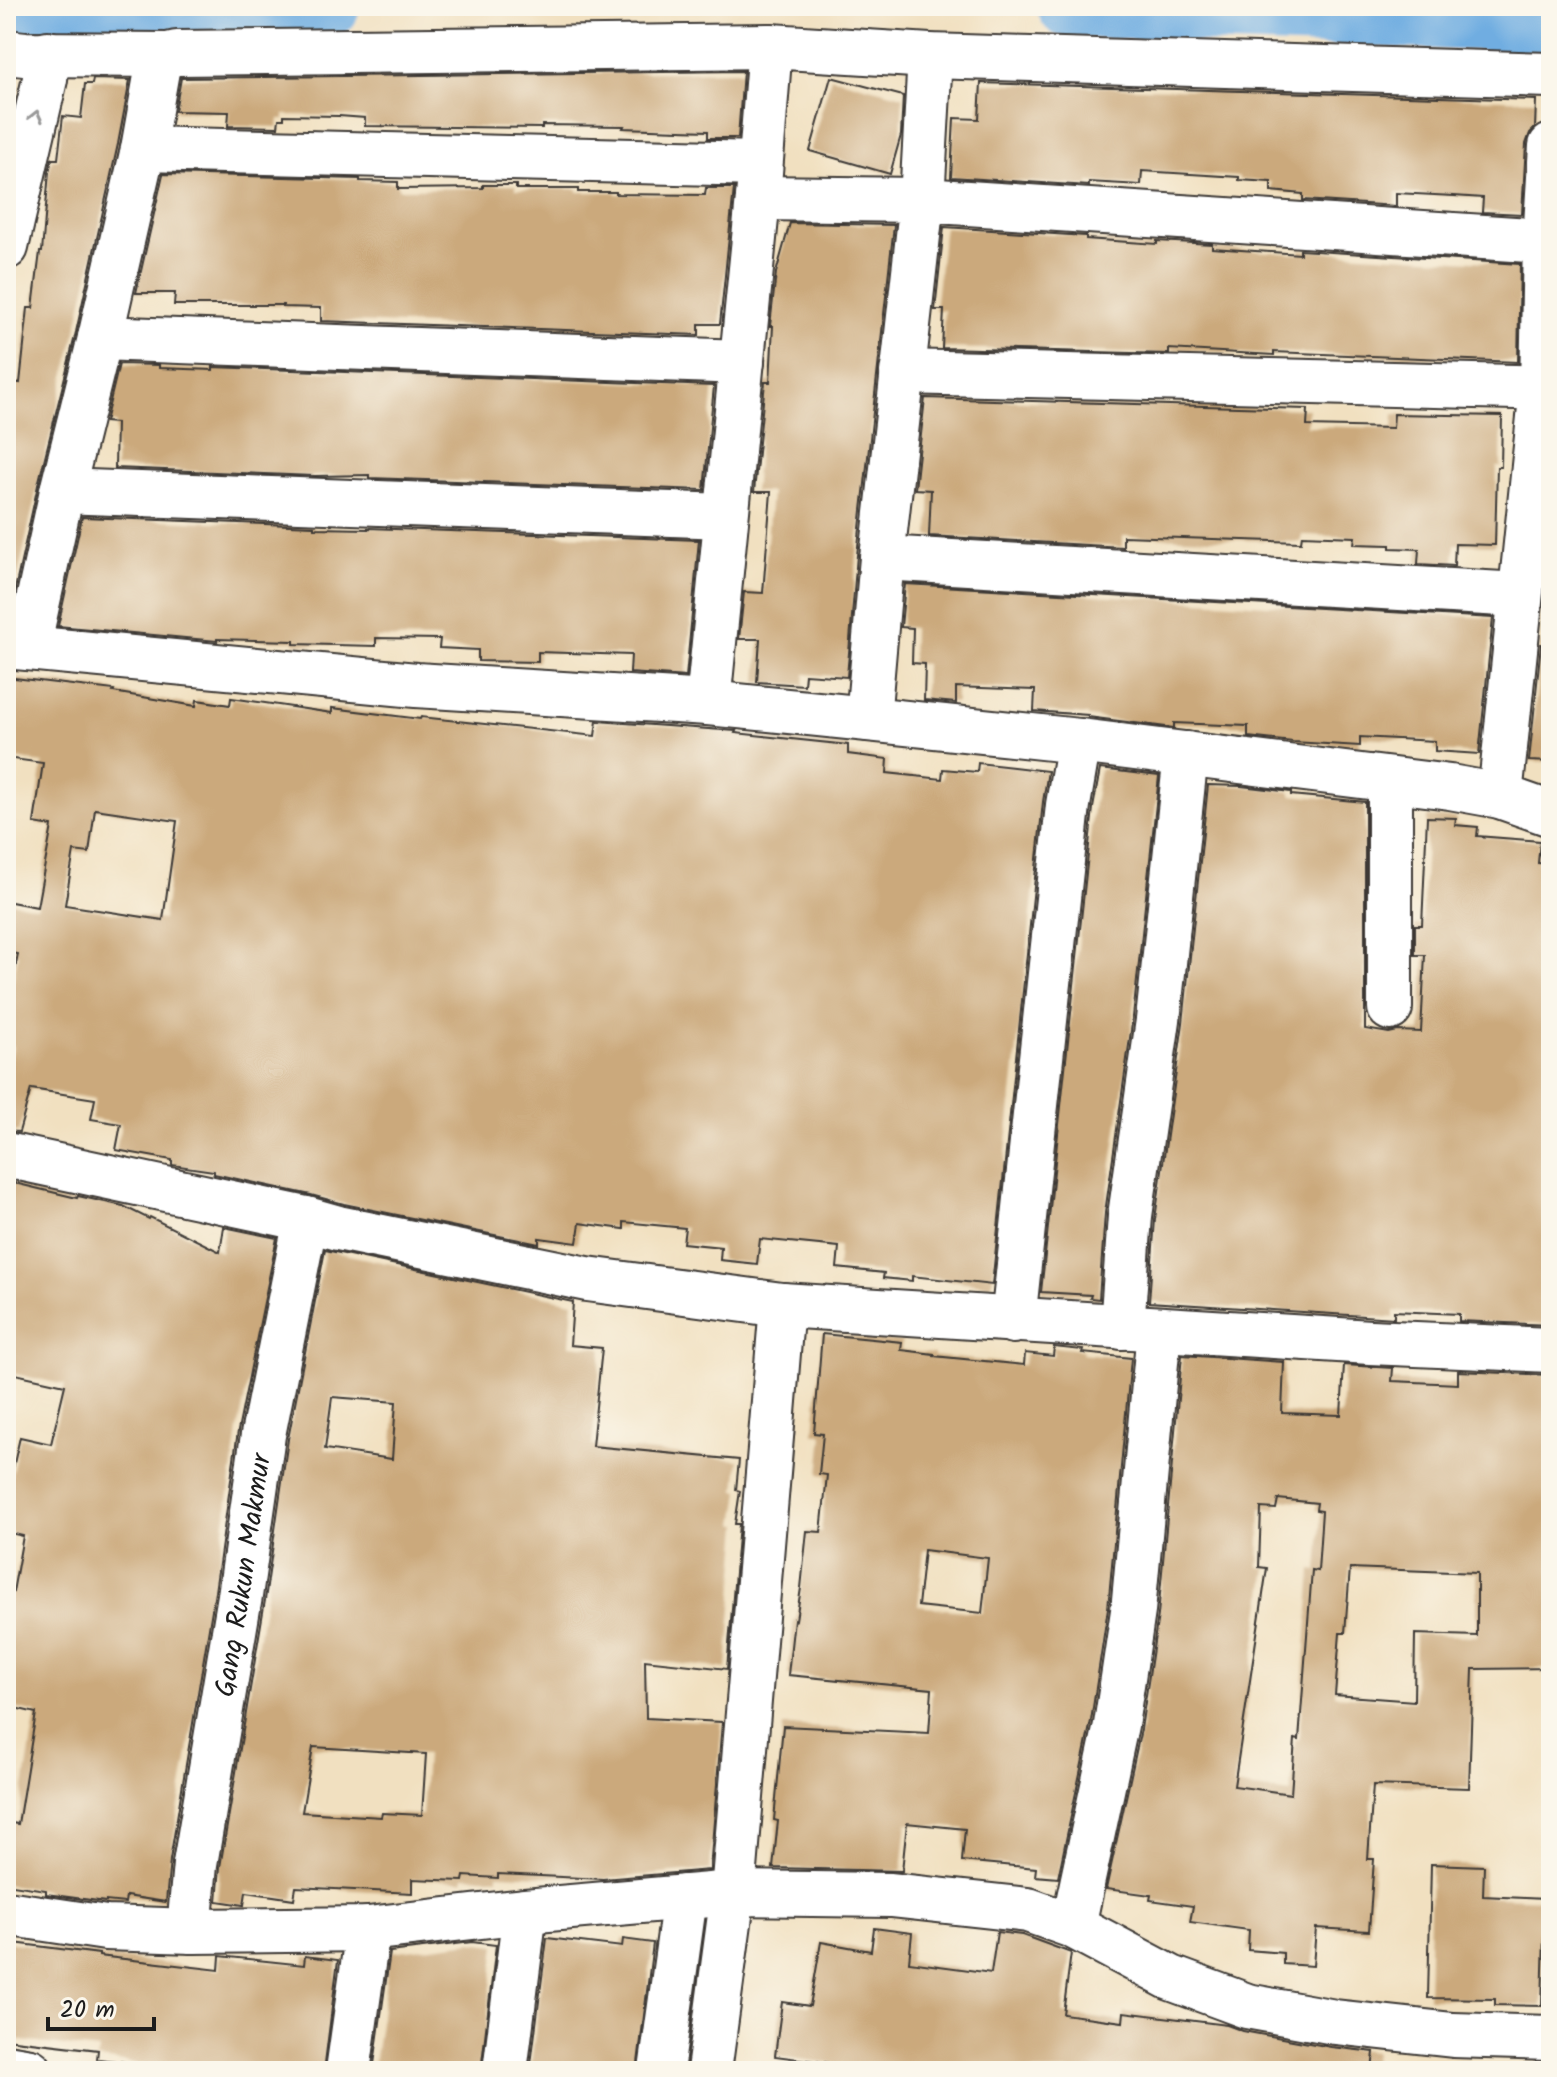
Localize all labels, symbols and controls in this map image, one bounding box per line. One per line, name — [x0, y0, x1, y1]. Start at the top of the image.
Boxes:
one-way arrow — [27, 110, 44, 124]
street label: Gang Rukun Makmur — [203, 1449, 285, 1701]
scale bar — [48, 1981, 154, 2031]
text: 20 m — [60, 1991, 115, 2030]

